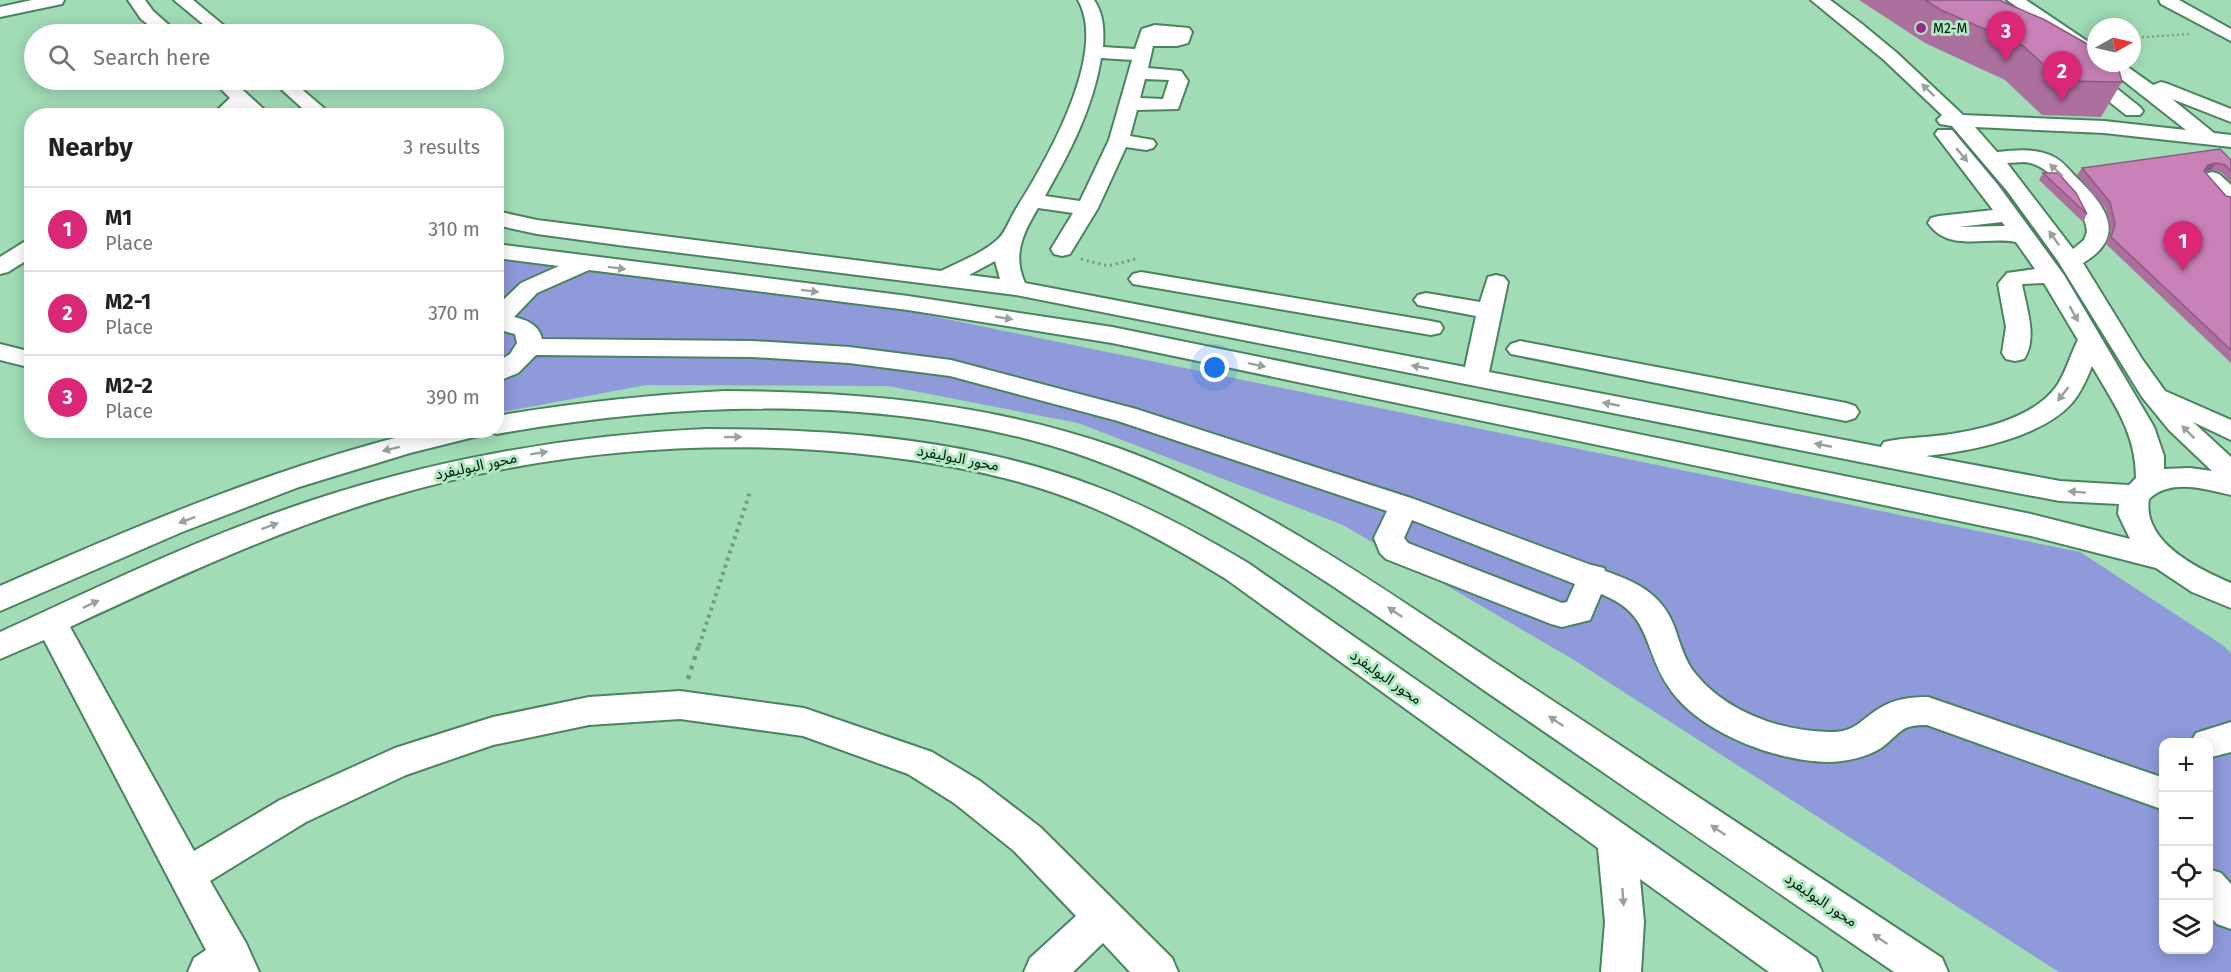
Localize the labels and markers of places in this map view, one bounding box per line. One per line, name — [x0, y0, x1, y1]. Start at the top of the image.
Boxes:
pin: 3 — [1986, 11, 2026, 61]
place label: M2-M — [1933, 20, 1967, 37]
marker: M2-M — [1914, 21, 1928, 35]
pin: 2 — [2042, 51, 2082, 101]
pin: 1 — [2164, 222, 2202, 271]

